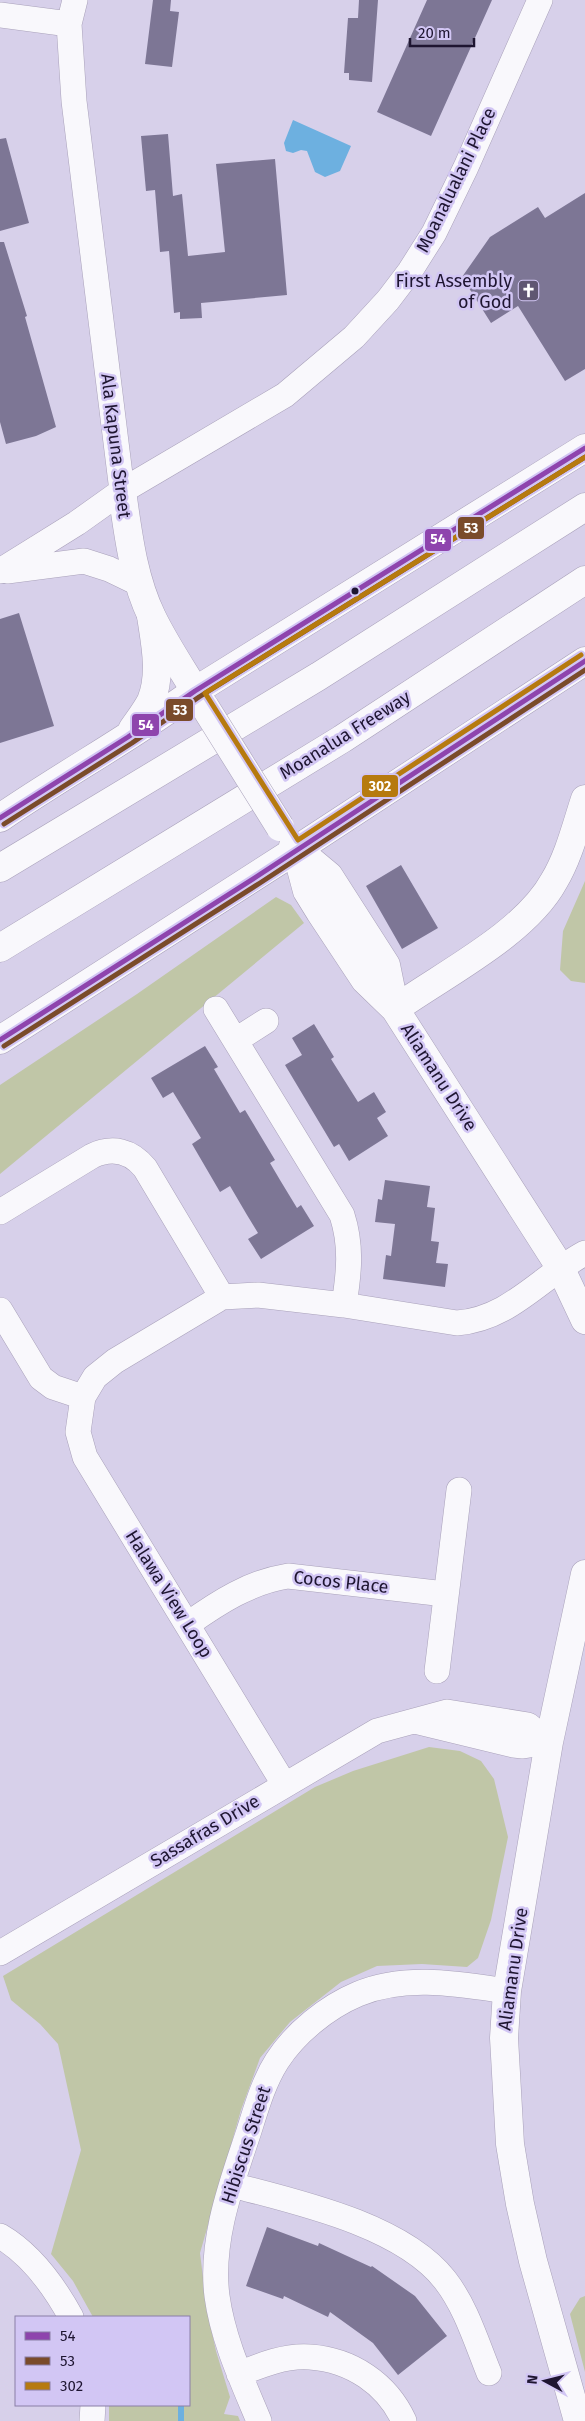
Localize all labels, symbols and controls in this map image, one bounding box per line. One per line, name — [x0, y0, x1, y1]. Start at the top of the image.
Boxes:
scale bar — [410, 15, 474, 47]
text: 20 m — [418, 24, 451, 42]
street label: Moanalualani Place — [411, 104, 501, 256]
place label: First Assembly of God — [396, 270, 512, 313]
church icon: First Assembly of God — [516, 279, 540, 303]
street label: Ala Kapuna Street — [96, 372, 136, 520]
line badge: 53 — [457, 516, 485, 540]
text: 53 — [464, 520, 478, 537]
line badge: 54 — [424, 528, 452, 552]
text: 54 — [430, 531, 446, 548]
unlabelled marker — [350, 586, 360, 596]
street label: Moanalua Freeway — [276, 686, 415, 784]
line badge: 53 — [165, 698, 194, 722]
text: 53 — [173, 702, 187, 719]
line badge: 54 — [131, 713, 160, 737]
text: 54 — [138, 717, 154, 734]
line badge: 302 — [361, 774, 399, 798]
text: 302 — [368, 778, 391, 795]
street label: Aliamanu Drive — [396, 1019, 482, 1135]
street label: Halawa View Loop — [121, 1526, 217, 1662]
street label: Cocos Place — [292, 1566, 390, 1598]
street label: Sassafras Drive — [147, 1790, 263, 1872]
street label: Aliamanu Drive — [494, 1906, 532, 2032]
street label: Hibiscus Street — [217, 2083, 276, 2207]
legend — [15, 2316, 190, 2406]
text: 54 — [60, 2327, 76, 2345]
text: 53 — [60, 2352, 75, 2370]
north arrow — [520, 2356, 570, 2406]
text: N — [524, 2374, 542, 2385]
text: 302 — [60, 2377, 83, 2395]

